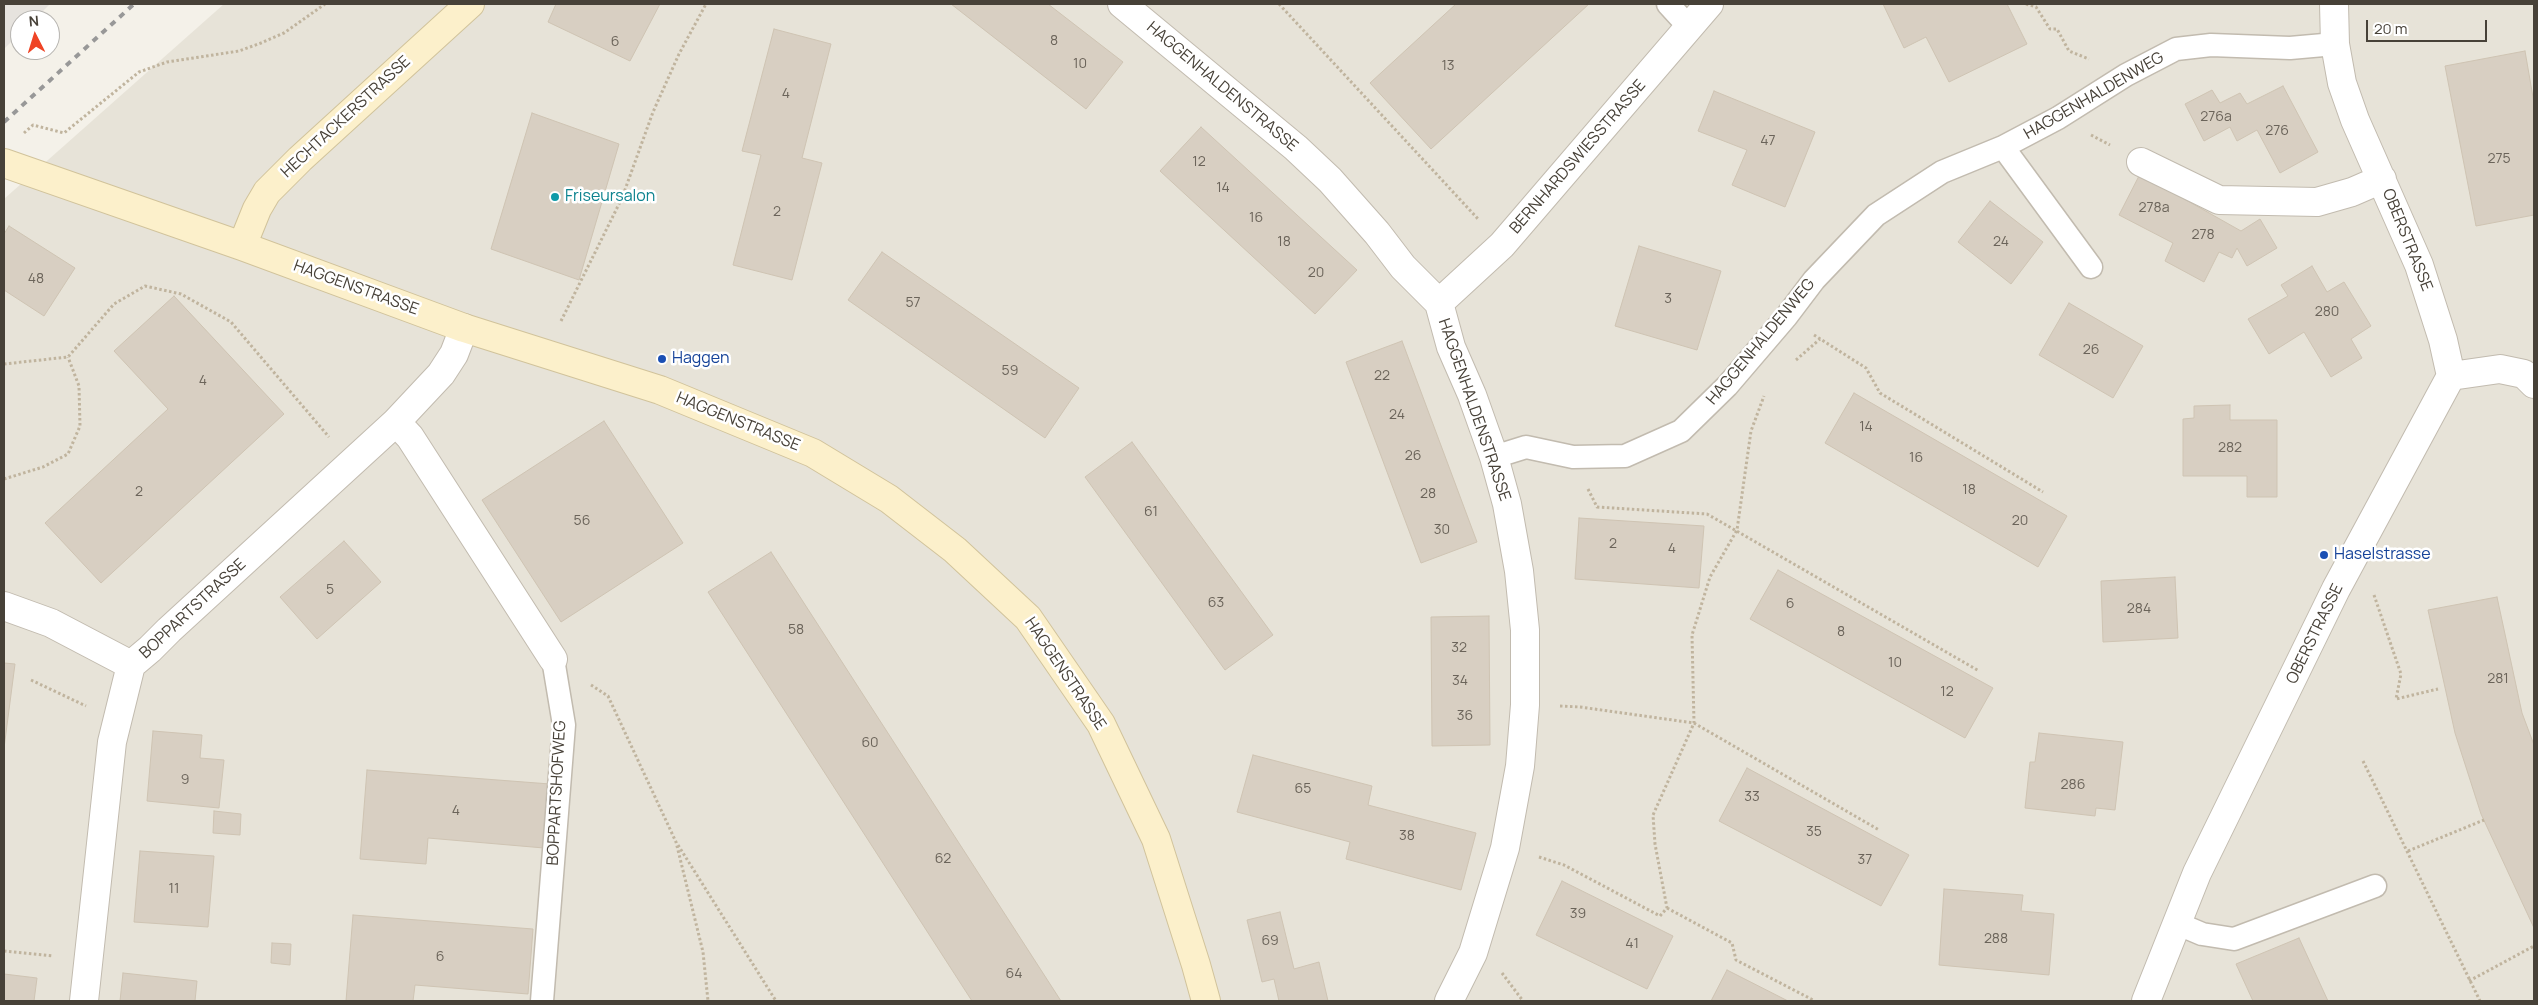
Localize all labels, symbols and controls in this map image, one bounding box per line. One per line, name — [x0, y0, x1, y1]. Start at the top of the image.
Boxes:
north arrow — [10, 10, 60, 60]
scale bar — [2368, 10, 2489, 42]
text: N — [28, 11, 40, 30]
street label: HAGGENHALDENSTRASSE — [1142, 18, 1302, 156]
text: 20 m — [2374, 18, 2407, 39]
house number: 8 — [1050, 33, 1058, 49]
house number: 6 — [611, 34, 619, 50]
street label: HAGGENHALDENWEG — [2021, 48, 2167, 144]
street label: HECHTACKERSTRASSE — [277, 52, 415, 182]
house number: 10 — [1073, 56, 1087, 72]
house number: 13 — [1441, 58, 1455, 74]
street label: BERNHARDSWIESSTRASSE — [1506, 76, 1650, 238]
house number: 4 — [782, 86, 790, 102]
house number: 276a — [2200, 109, 2232, 125]
house number: 276 — [2265, 123, 2289, 139]
house number: 47 — [1760, 133, 1776, 149]
house number: 275 — [2487, 151, 2511, 167]
house number: 12 — [1192, 154, 1206, 170]
house number: 14 — [1216, 180, 1230, 196]
street label: OBERSTRASSE — [2378, 186, 2436, 294]
place label: Friseursalon — [565, 187, 655, 207]
marker: Friseursalon — [549, 191, 561, 203]
house number: 278a — [2139, 200, 2169, 216]
house number: 2 — [773, 204, 781, 220]
house number: 16 — [1249, 210, 1263, 226]
house number: 278 — [2191, 227, 2215, 243]
house number: 18 — [1277, 234, 1291, 250]
house number: 24 — [1993, 234, 2009, 250]
street label: HAGGENSTRASSE — [291, 256, 421, 320]
house number: 20 — [1308, 265, 1324, 281]
house number: 48 — [28, 271, 44, 287]
street label: HAGGENHALDENWEG — [1703, 275, 1819, 409]
house number: 3 — [1664, 291, 1672, 307]
house number: 57 — [905, 295, 921, 311]
house number: 280 — [2315, 304, 2339, 320]
street label: HAGGENHALDENSTRASSE — [1434, 316, 1514, 504]
house number: 26 — [2083, 342, 2099, 358]
place label: Haggen — [672, 349, 729, 369]
marker: Haggen — [656, 353, 668, 365]
house number: 59 — [1002, 363, 1018, 379]
house number: 22 — [1374, 368, 1390, 384]
house number: 4 — [199, 373, 207, 389]
street label: HAGGENSTRASSE — [673, 388, 803, 456]
house number: 24 — [1389, 407, 1405, 423]
house number: 14 — [1859, 419, 1873, 435]
house number: 282 — [2218, 440, 2242, 456]
house number: 26 — [1405, 448, 1421, 464]
house number: 16 — [1909, 450, 1923, 466]
house number: 18 — [1962, 482, 1976, 498]
house number: 2 — [135, 484, 143, 500]
house number: 28 — [1420, 486, 1436, 502]
house number: 61 — [1144, 504, 1158, 520]
house number: 56 — [574, 513, 590, 529]
house number: 20 — [2012, 513, 2028, 529]
house number: 30 — [1434, 522, 1450, 538]
house number: 2 — [1609, 536, 1617, 552]
house number: 4 — [1668, 541, 1676, 557]
place label: Haselstrasse — [2334, 545, 2431, 565]
marker: Haselstrasse — [2318, 549, 2330, 561]
street label: BOPPARTSTRASSE — [136, 555, 250, 663]
street label: OBERSTRASSE — [2282, 581, 2348, 687]
house number: 5 — [326, 582, 334, 598]
house number: 63 — [1208, 595, 1224, 611]
house number: 6 — [1786, 596, 1794, 612]
house number: 284 — [2127, 601, 2151, 617]
street label: HAGGENSTRASSE — [1020, 614, 1110, 734]
house number: 58 — [788, 622, 804, 638]
house number: 8 — [1837, 624, 1845, 640]
house number: 32 — [1451, 640, 1467, 656]
house number: 10 — [1888, 655, 1902, 671]
house number: 281 — [2487, 671, 2509, 687]
house number: 34 — [1452, 673, 1468, 689]
house number: 12 — [1940, 684, 1954, 700]
house number: 36 — [1457, 708, 1473, 724]
street label: BOPPARTSHOFWEG — [544, 720, 570, 866]
house number: 60 — [861, 735, 879, 751]
house number: 9 — [181, 772, 189, 788]
house number: 286 — [2061, 777, 2085, 793]
house number: 65 — [1295, 781, 1311, 797]
house number: 33 — [1744, 789, 1760, 805]
house number: 4 — [452, 803, 460, 819]
house number: 35 — [1806, 824, 1822, 840]
house number: 38 — [1399, 828, 1415, 844]
house number: 62 — [935, 851, 951, 867]
house number: 37 — [1858, 852, 1872, 868]
house number: 11 — [169, 881, 179, 897]
house number: 39 — [1570, 906, 1586, 922]
house number: 288 — [1984, 931, 2008, 947]
house number: 69 — [1261, 933, 1279, 949]
house number: 41 — [1625, 936, 1639, 952]
house number: 6 — [436, 949, 444, 965]
house number: 64 — [1006, 966, 1022, 982]

